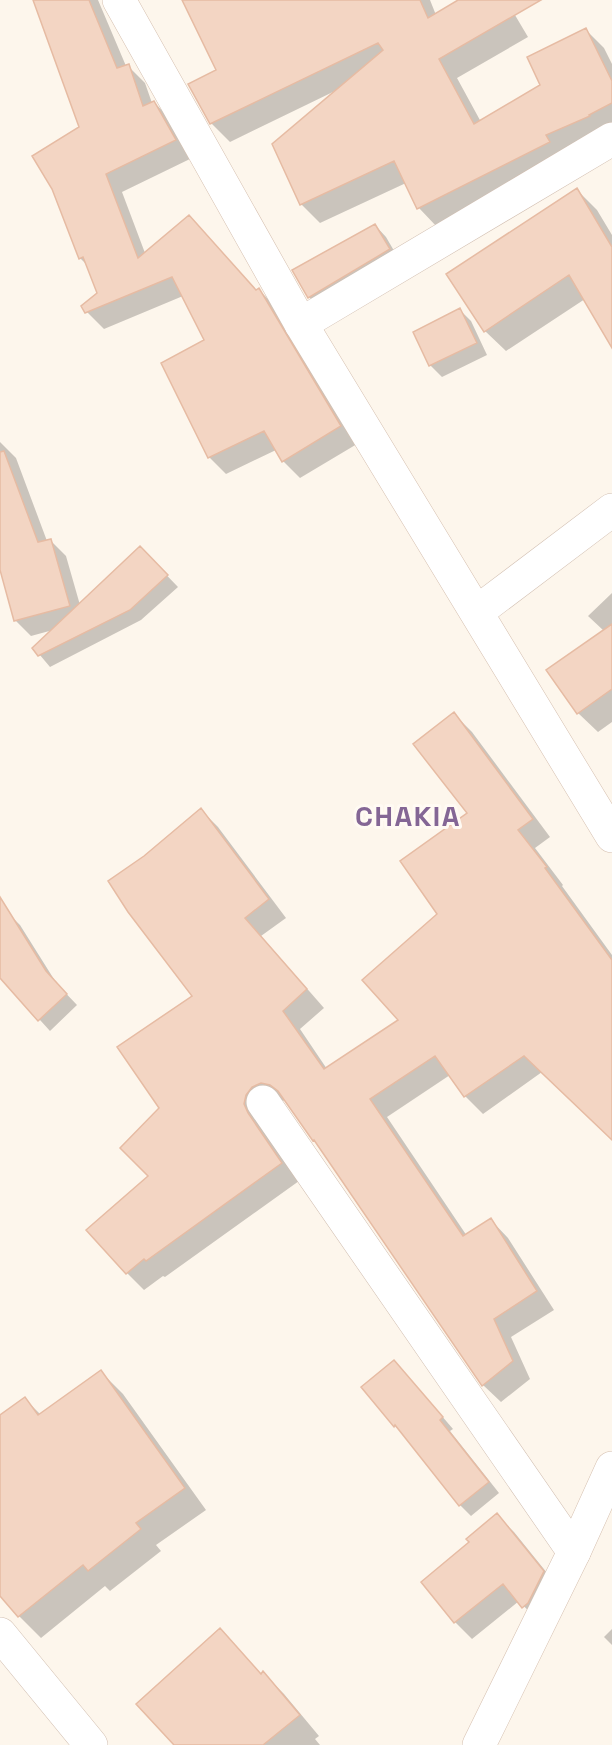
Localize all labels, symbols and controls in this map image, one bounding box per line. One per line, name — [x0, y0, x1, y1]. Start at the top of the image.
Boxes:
district label: CHAKIA — [355, 798, 461, 834]

